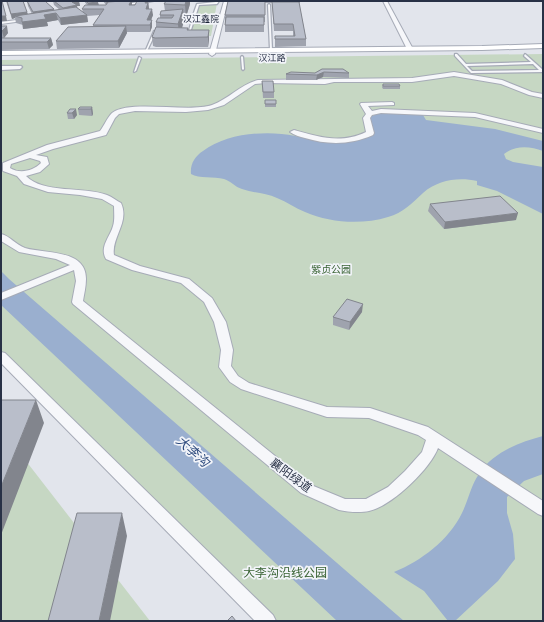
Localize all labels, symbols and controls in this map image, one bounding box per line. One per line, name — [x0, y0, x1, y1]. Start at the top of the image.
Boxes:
district label: 汉江鑫院 — [183, 13, 219, 24]
street label: 汉江路 — [258, 52, 286, 63]
park label: 紫贞公园 — [311, 263, 351, 275]
water label: 大李沟 — [173, 432, 214, 471]
street label: 襄阳绿道 — [267, 455, 315, 495]
park label: 大李沟沿线公园 — [243, 565, 327, 580]

